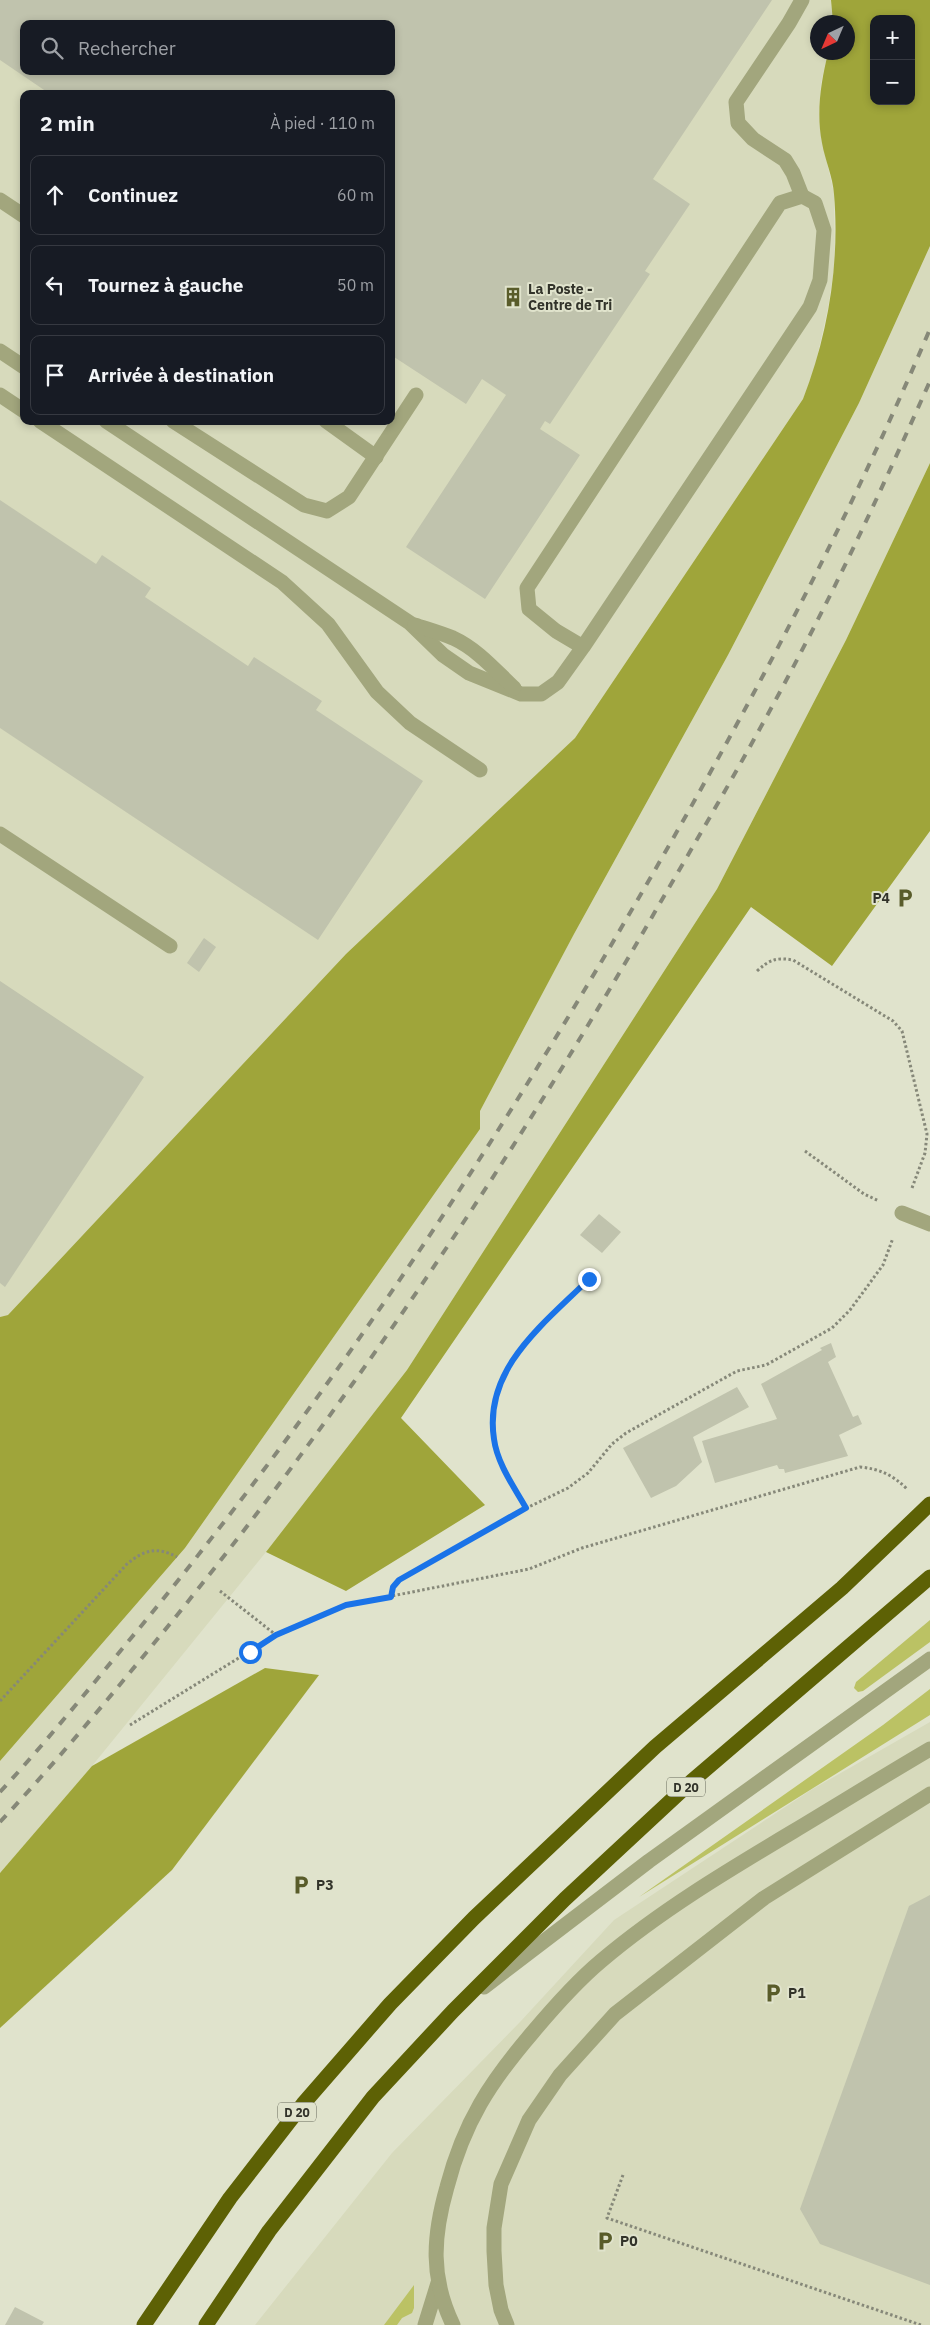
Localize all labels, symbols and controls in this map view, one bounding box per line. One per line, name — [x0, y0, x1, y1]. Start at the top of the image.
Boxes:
north arrow — [810, 15, 855, 60]
map controls — [870, 15, 915, 105]
button: + — [870, 15, 915, 60]
search box — [20, 20, 395, 75]
icon: search — [38, 34, 66, 62]
text: Rechercher — [78, 36, 176, 60]
button: − — [870, 60, 915, 105]
text: 2 min — [40, 109, 95, 137]
text: À pied · 110 m — [270, 113, 375, 133]
icon: ahead — [41, 181, 69, 209]
text: Continuez — [88, 183, 178, 207]
text: 60 m — [337, 185, 374, 205]
icon: left — [41, 271, 69, 299]
text: Tournez à gauche — [88, 273, 244, 297]
text: 50 m — [337, 275, 374, 295]
place label: La Poste - Centre de Tri — [528, 280, 612, 314]
building icon: La Poste - Centre de Tri — [502, 286, 524, 308]
icon: arrive — [41, 361, 69, 389]
text: Arrivée à destination — [88, 363, 274, 387]
parking icon: P4 — [894, 887, 916, 909]
place label: P4 — [872, 889, 890, 907]
route end — [578, 1268, 601, 1291]
route start — [239, 1641, 262, 1664]
road number: D 20 — [667, 1778, 705, 1796]
parking icon: P3 — [290, 1874, 312, 1896]
place label: P3 — [316, 1876, 334, 1894]
parking icon: P1 — [762, 1982, 784, 2004]
place label: P1 — [788, 1984, 806, 2002]
road number: D 20 — [278, 2102, 316, 2122]
parking icon: P0 — [594, 2230, 616, 2252]
place label: P0 — [620, 2232, 638, 2250]

